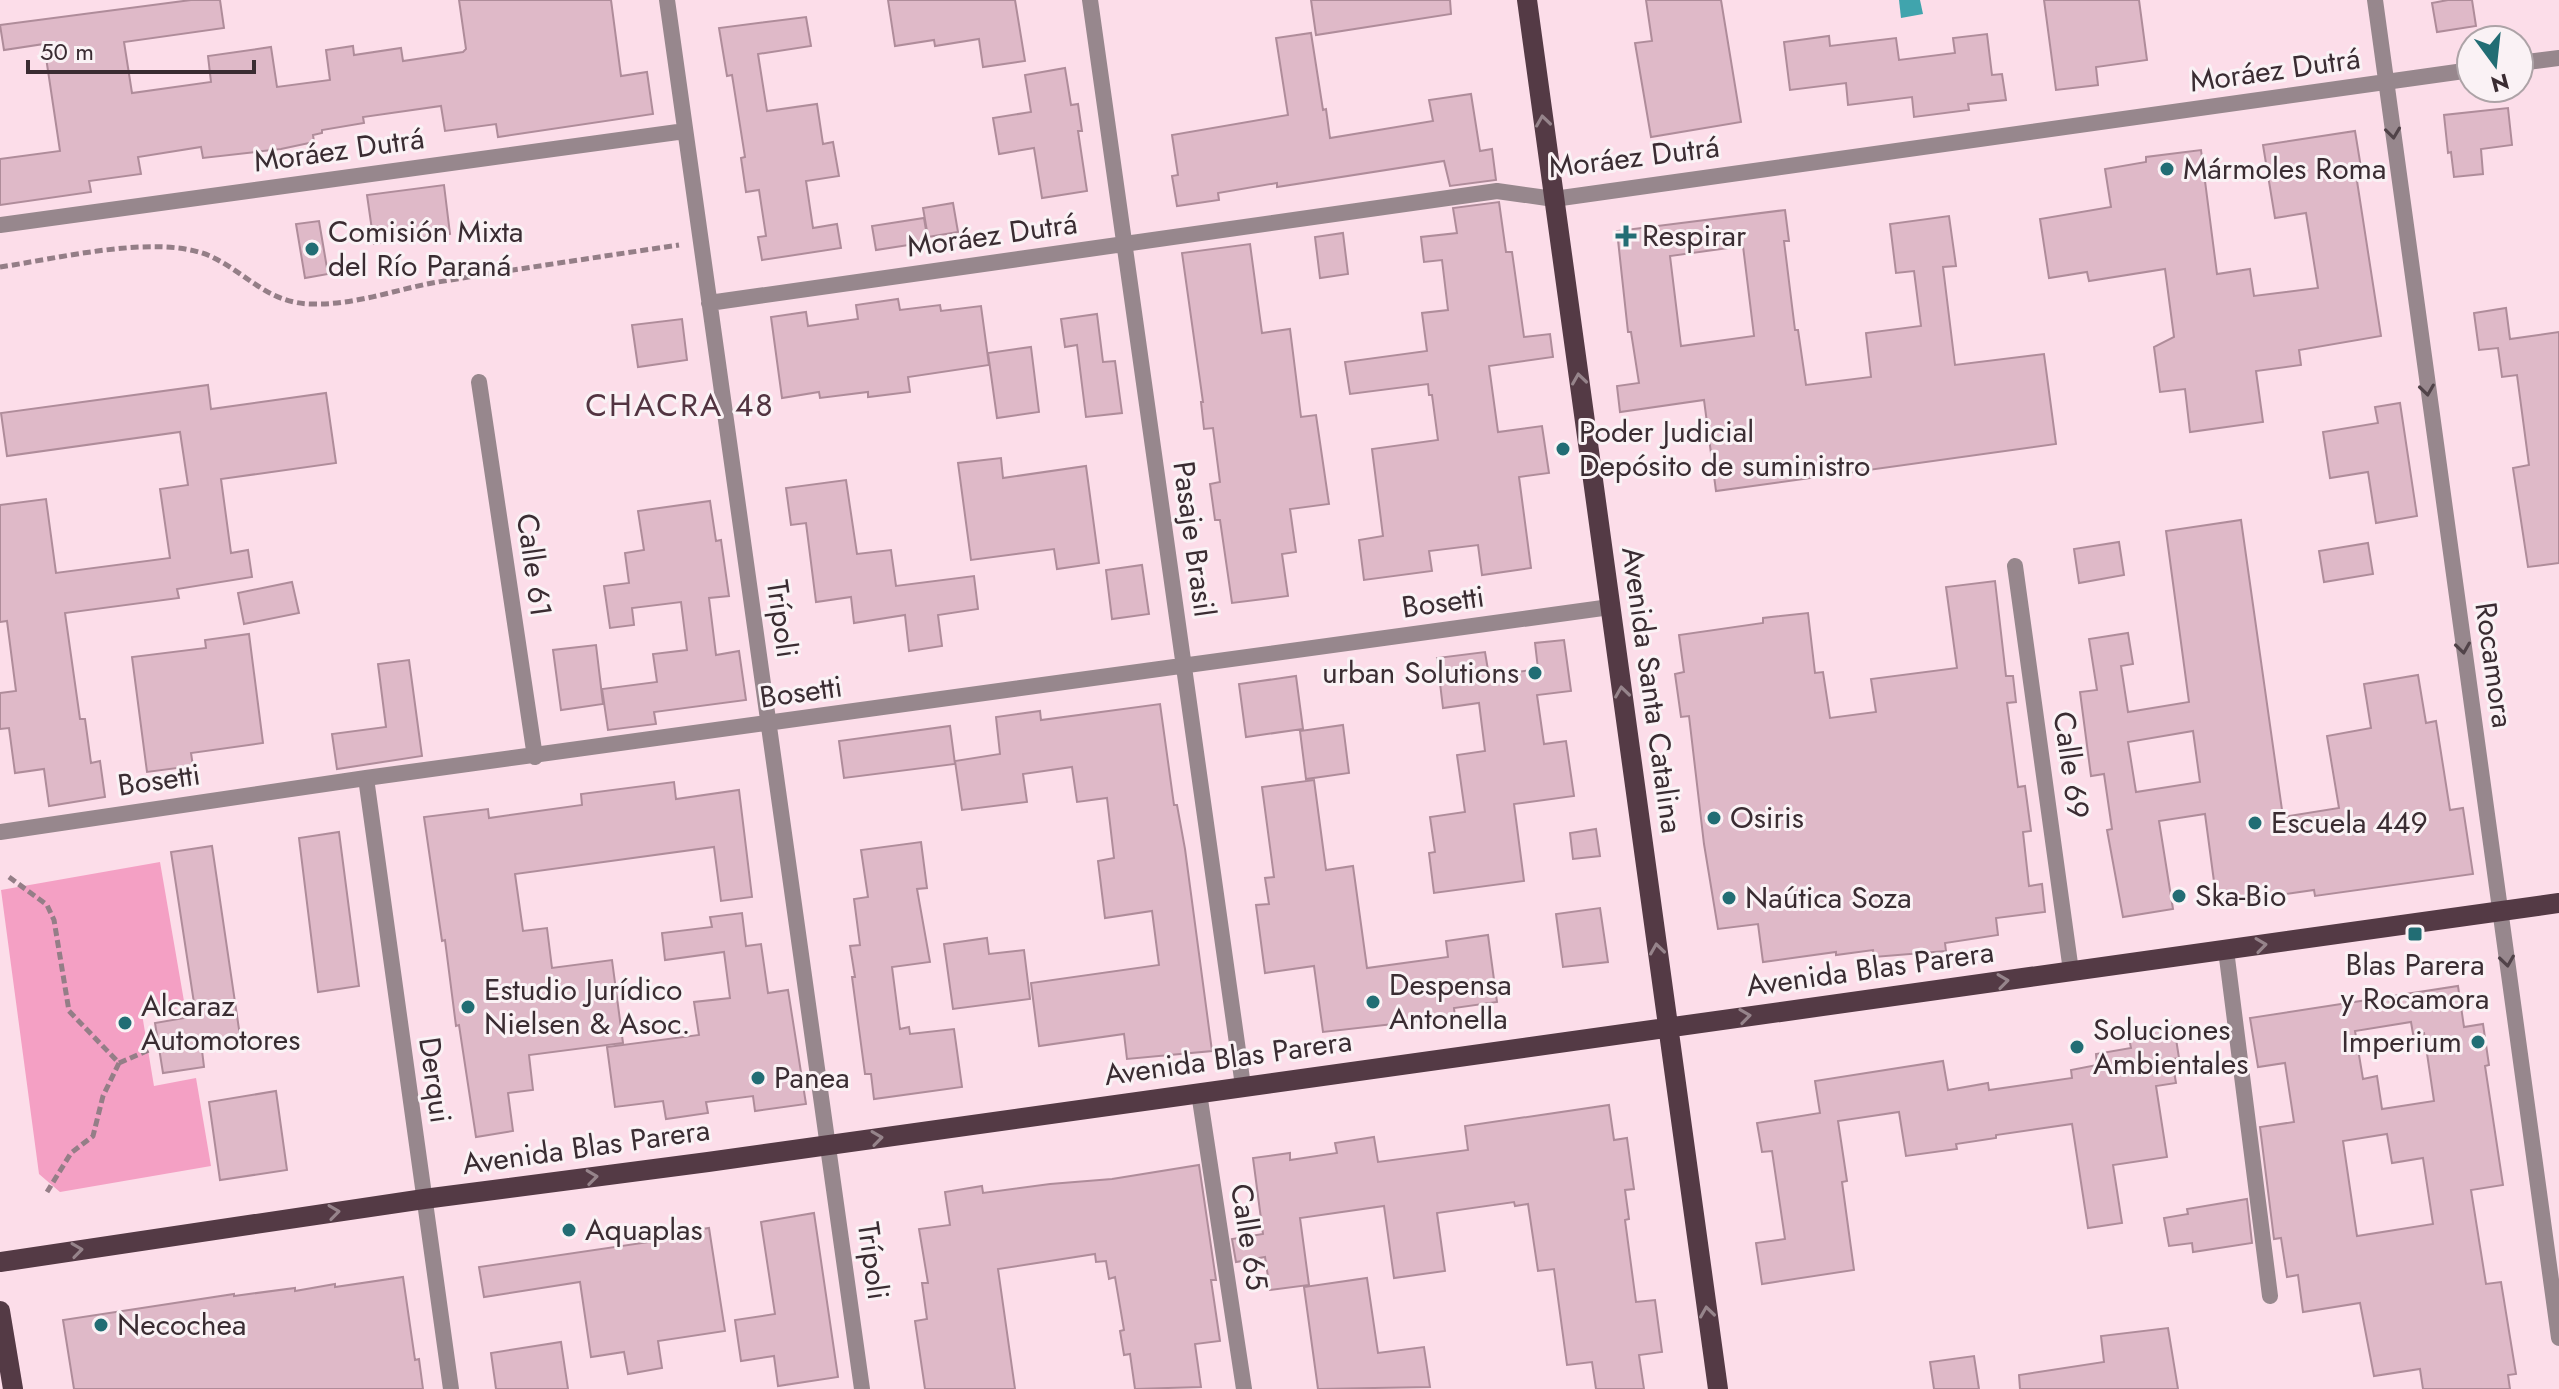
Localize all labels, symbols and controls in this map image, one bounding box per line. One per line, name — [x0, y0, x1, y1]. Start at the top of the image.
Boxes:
scale bar — [28, 24, 254, 74]
north arrow — [2455, 24, 2535, 104]
text: 50 m — [40, 34, 94, 69]
street label: Moráez Dutrá — [2187, 36, 2363, 103]
text: N — [2488, 66, 2513, 101]
one-way arrow — [1535, 114, 1552, 128]
street label: Moráez Dutrá — [251, 116, 427, 183]
street label: Moráez Dutrá — [1546, 125, 1722, 188]
one-way arrow — [2384, 127, 2401, 140]
place label: Mármoles Roma — [2183, 147, 2386, 190]
marker: Mármoles Roma — [2158, 160, 2176, 178]
street label: Moráez Dutrá — [904, 201, 1080, 268]
place label: Comisión Mixta del Río Paraná — [328, 210, 523, 287]
place label: Respirar — [1642, 214, 1747, 257]
marker: Respirar — [1617, 227, 1635, 245]
marker: Comisión Mixta del Río Paraná — [303, 240, 321, 258]
one-way arrow — [1570, 372, 1587, 385]
district label: CHACRA 48 — [585, 382, 775, 428]
one-way arrow — [2418, 384, 2435, 397]
place label: Poder Judicial Depósito de suministro — [1579, 410, 1870, 487]
marker: Poder Judicial Depósito de suministro — [1554, 440, 1572, 458]
street label: Pasaje Brasil — [1162, 458, 1227, 620]
street label: Calle 61 — [506, 510, 563, 619]
street label: Avenida Santa Catalina — [1611, 544, 1694, 836]
street label: Bosetti — [1399, 574, 1487, 629]
street label: Trípoli — [756, 577, 809, 660]
street label: Rocamora — [2464, 599, 2525, 731]
one-way arrow — [2454, 641, 2471, 655]
place label: urban Solutions — [1322, 651, 1519, 694]
street label: Bosetti — [757, 664, 845, 719]
marker: urban Solutions — [1526, 664, 1544, 682]
one-way arrow — [1614, 685, 1631, 699]
street label: Calle 69 — [2043, 709, 2100, 821]
street label: Bosetti — [115, 752, 203, 807]
place label: Osiris — [1730, 796, 1804, 839]
place label: Escuela 449 — [2271, 801, 2428, 844]
marker: Osiris — [1705, 809, 1723, 827]
marker: Escuela 449 — [2246, 814, 2264, 832]
place label: Ska-Bio — [2195, 874, 2286, 917]
place label: Naútica Soza — [1745, 876, 1912, 919]
marker: Ska-Bio — [2170, 887, 2188, 905]
marker: Naútica Soza — [1720, 889, 1738, 907]
marker: Blas Parera y Rocamora — [2406, 925, 2424, 943]
street label: Avenida Blas Parera — [1743, 930, 1997, 1007]
one-way arrow — [2254, 937, 2267, 954]
one-way arrow — [1649, 942, 1666, 956]
place label: Blas Parera y Rocamora — [2341, 943, 2489, 1020]
one-way arrow — [2498, 954, 2515, 968]
place label: Despensa Antonella — [1389, 963, 1512, 1040]
place label: Estudio Jurídico Nielsen & Asoc. — [484, 968, 691, 1045]
one-way arrow — [1996, 973, 2010, 990]
place label: Alcaraz Automotores — [141, 984, 300, 1061]
marker: Despensa Antonella — [1364, 993, 1382, 1011]
marker: Estudio Jurídico Nielsen & Asoc. — [459, 998, 477, 1016]
one-way arrow — [1739, 1008, 1752, 1025]
place label: Soluciones Ambientales — [2093, 1008, 2248, 1085]
marker: Alcaraz Automotores — [116, 1014, 134, 1032]
street label: Avenida Blas Parera — [1101, 1019, 1355, 1096]
place label: Imperium — [2341, 1020, 2462, 1063]
marker: Imperium — [2469, 1033, 2487, 1051]
street label: Derqui — [408, 1034, 463, 1126]
marker: Soluciones Ambientales — [2068, 1038, 2086, 1056]
place label: Panea — [774, 1056, 850, 1099]
marker: Panea — [749, 1069, 767, 1087]
street label: Avenida Blas Parera — [459, 1108, 713, 1185]
one-way arrow — [870, 1130, 884, 1147]
one-way arrow — [585, 1169, 599, 1186]
street label: Calle 65 — [1220, 1181, 1279, 1293]
one-way arrow — [328, 1204, 341, 1221]
place label: Aquaplas — [585, 1208, 703, 1251]
street label: Trípoli — [847, 1219, 900, 1302]
marker: Aquaplas — [560, 1221, 578, 1239]
one-way arrow — [70, 1242, 84, 1259]
place label: Necochea — [117, 1303, 246, 1346]
one-way arrow — [1699, 1305, 1716, 1318]
marker: Necochea — [92, 1316, 110, 1334]

